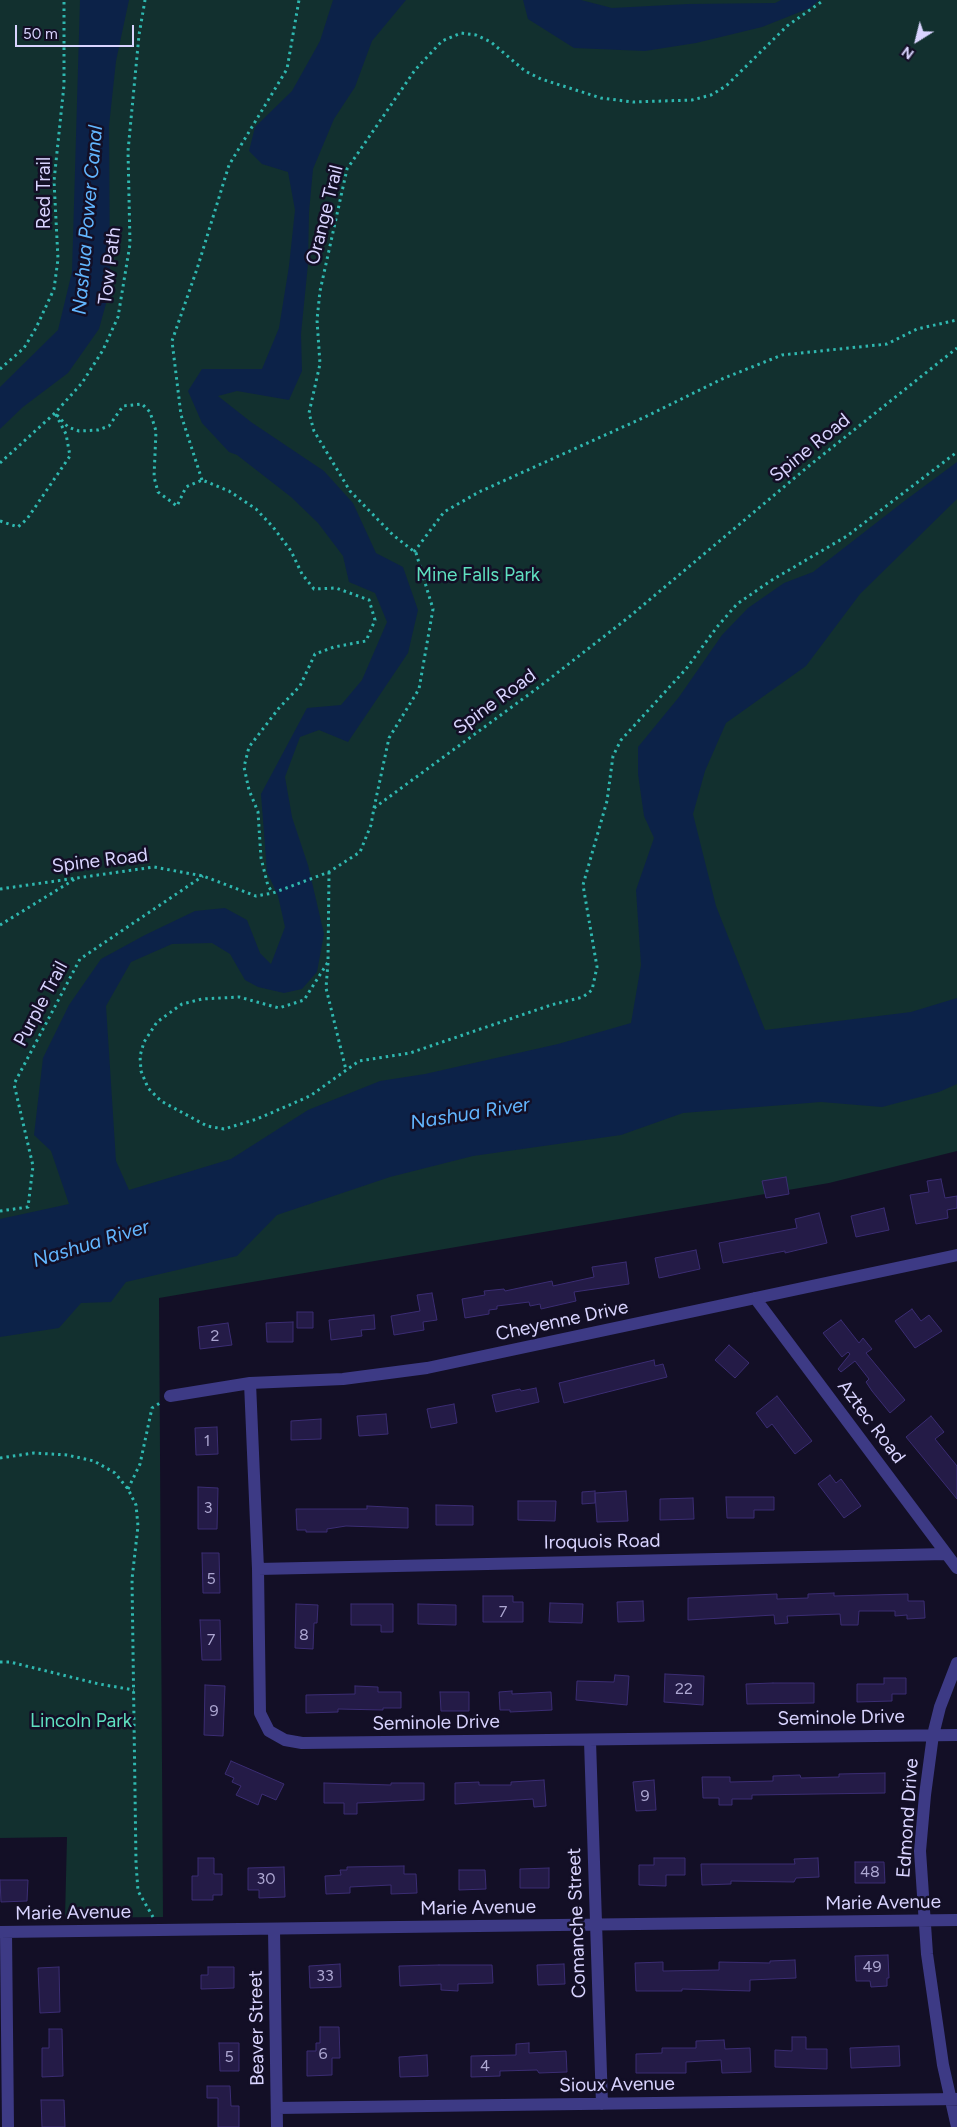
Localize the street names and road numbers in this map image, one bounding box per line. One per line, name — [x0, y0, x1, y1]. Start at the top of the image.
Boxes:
street label: Red Trail — [33, 157, 55, 229]
street label: Orange Trail — [302, 163, 348, 267]
street label: Tow Path — [94, 226, 126, 306]
street label: Spine Road — [765, 409, 855, 487]
street label: Spine Road — [449, 664, 541, 740]
street label: Spine Road — [51, 844, 149, 878]
street label: Purple Trail — [9, 958, 73, 1050]
street label: Cheyenne Drive — [494, 1296, 630, 1346]
street label: Aztec Road — [832, 1376, 910, 1468]
street label: Iroquois Road — [543, 1530, 661, 1554]
street label: Seminole Drive — [777, 1705, 905, 1731]
street label: Seminole Drive — [372, 1710, 500, 1736]
street label: Edmond Drive — [892, 1757, 924, 1879]
street label: Comanche Street — [563, 1847, 591, 1999]
street label: Marie Avenue — [825, 1891, 941, 1915]
street label: Marie Avenue — [420, 1896, 536, 1920]
street label: Marie Avenue — [15, 1901, 131, 1925]
street label: Beaver Street — [245, 1970, 269, 2086]
street label: Sioux Avenue — [559, 2073, 675, 2097]

